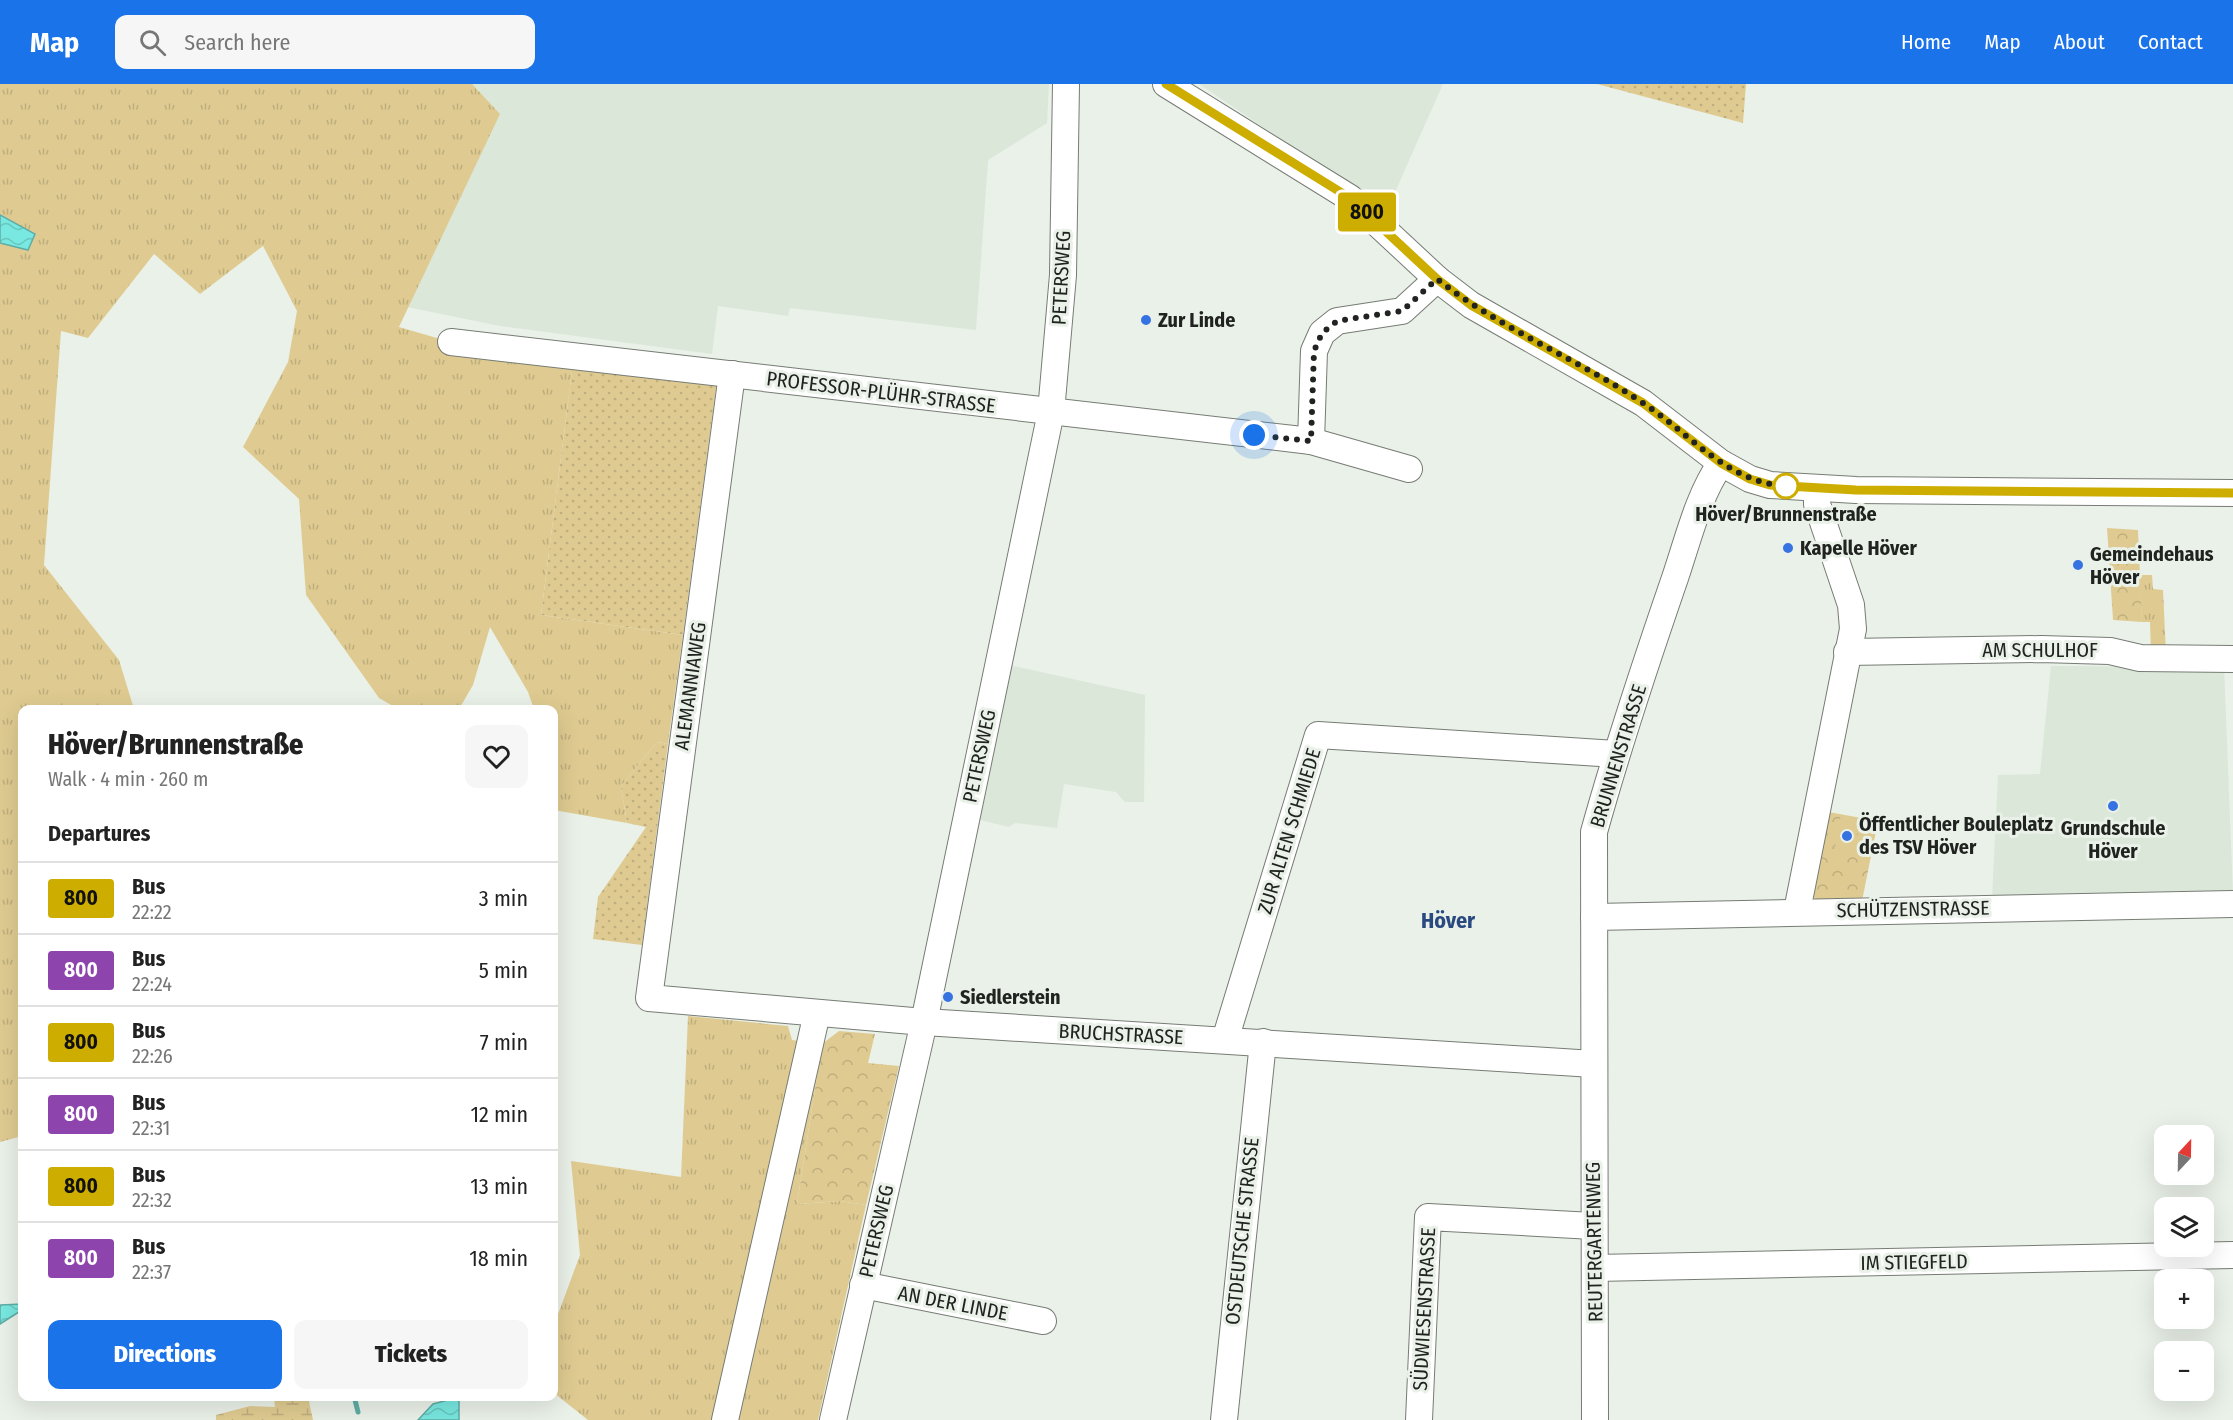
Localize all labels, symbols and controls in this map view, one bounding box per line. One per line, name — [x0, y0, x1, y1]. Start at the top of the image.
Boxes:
search box — [115, 15, 535, 69]
text: Map — [30, 26, 79, 59]
icon: search — [136, 26, 169, 59]
text: Search here — [184, 29, 290, 56]
text: Home — [1901, 29, 1951, 55]
text: Map — [1984, 29, 2021, 55]
text: About — [2054, 29, 2105, 55]
text: Contact — [2138, 29, 2203, 55]
line badge: 800 — [1332, 192, 1402, 232]
text: 800 — [1350, 199, 1384, 225]
street label: PETERSWEG — [1047, 230, 1075, 326]
place label: Zur Linde — [1158, 308, 1235, 332]
marker: Zur Linde — [1139, 313, 1153, 327]
street label: PROFESSOR-PLÜHR-STRASSE — [765, 366, 997, 418]
your location — [1239, 420, 1269, 450]
marker: Höver/Brunnenstraße — [1773, 473, 1799, 499]
place label: Höver/Brunnenstraße — [1695, 502, 1877, 526]
place label: Kapelle Höver — [1800, 536, 1917, 560]
marker: Kapelle Höver — [1781, 541, 1795, 555]
place label: Gemeindehaus Höver — [2090, 542, 2214, 589]
marker: Gemeindehaus Höver — [2071, 558, 2085, 572]
street label: ALEMANNIAWEG — [669, 620, 711, 752]
street label: AM SCHULHOF — [1982, 638, 2098, 662]
street label: BRUNNENSTRASSE — [1585, 682, 1651, 830]
street label: PETERSWEG — [957, 707, 1001, 805]
button: heart — [465, 725, 528, 788]
text: Höver/Brunnenstraße — [48, 728, 303, 761]
street label: ZUR ALTEN SCHMIEDE — [1252, 745, 1326, 917]
text: Walk · 4 min · 260 m — [48, 767, 208, 791]
marker: Grundschule Höver — [2106, 799, 2120, 813]
place label: Öffentlicher Bouleplatz des TSV Höver — [1859, 812, 2053, 859]
place label: Grundschule Höver — [2061, 816, 2165, 863]
text: Departures — [48, 820, 150, 847]
marker: Öffentlicher Bouleplatz des TSV Höver — [1840, 829, 1854, 843]
text: Bus — [132, 873, 165, 900]
text: 800 — [64, 885, 98, 911]
text: 3 min — [479, 885, 528, 912]
street label: SCHÜTZENSTRASSE — [1836, 896, 1990, 922]
text: 22:22 — [132, 900, 172, 924]
district label: Höver — [1421, 907, 1476, 934]
text: Bus — [132, 945, 165, 972]
text: 800 — [64, 957, 98, 983]
text: 5 min — [479, 957, 528, 984]
text: 22:24 — [132, 972, 172, 996]
place label: Siedlerstein — [960, 985, 1060, 1009]
marker: Siedlerstein — [941, 990, 955, 1004]
text: Bus — [132, 1017, 165, 1044]
street label: BRUCHSTRASSE — [1058, 1019, 1184, 1049]
text: 800 — [64, 1029, 98, 1055]
text: 7 min — [480, 1029, 528, 1056]
text: 22:26 — [132, 1044, 173, 1068]
text: Bus — [132, 1089, 165, 1116]
text: 800 — [64, 1101, 98, 1127]
text: 12 min — [470, 1101, 528, 1128]
text: 22:31 — [132, 1116, 170, 1140]
north arrow — [2154, 1125, 2214, 1185]
map controls — [2154, 1125, 2214, 1401]
street label: OSTDEUTSCHE STRASSE — [1220, 1136, 1264, 1326]
text: Bus — [132, 1161, 165, 1188]
street label: REUTERGARTENWEG — [1581, 1162, 1607, 1322]
text: 800 — [64, 1173, 98, 1199]
text: 13 min — [470, 1173, 528, 1200]
street label: PETERSWEG — [854, 1182, 898, 1280]
text: 22:32 — [132, 1188, 172, 1212]
button: layers — [2154, 1197, 2214, 1257]
street label: SÜDWIESENSTRASSE — [1408, 1227, 1440, 1391]
text: Bus — [132, 1233, 165, 1260]
text: 800 — [64, 1245, 98, 1271]
text: 18 min — [469, 1245, 528, 1272]
street label: IM STIEGFELD — [1860, 1249, 1968, 1275]
text: 22:37 — [132, 1260, 171, 1284]
button: + — [2154, 1269, 2214, 1329]
street label: AN DER LINDE — [896, 1281, 1010, 1325]
button: Directions — [48, 1320, 282, 1389]
button: Tickets — [294, 1320, 528, 1389]
button: − — [2154, 1341, 2214, 1401]

